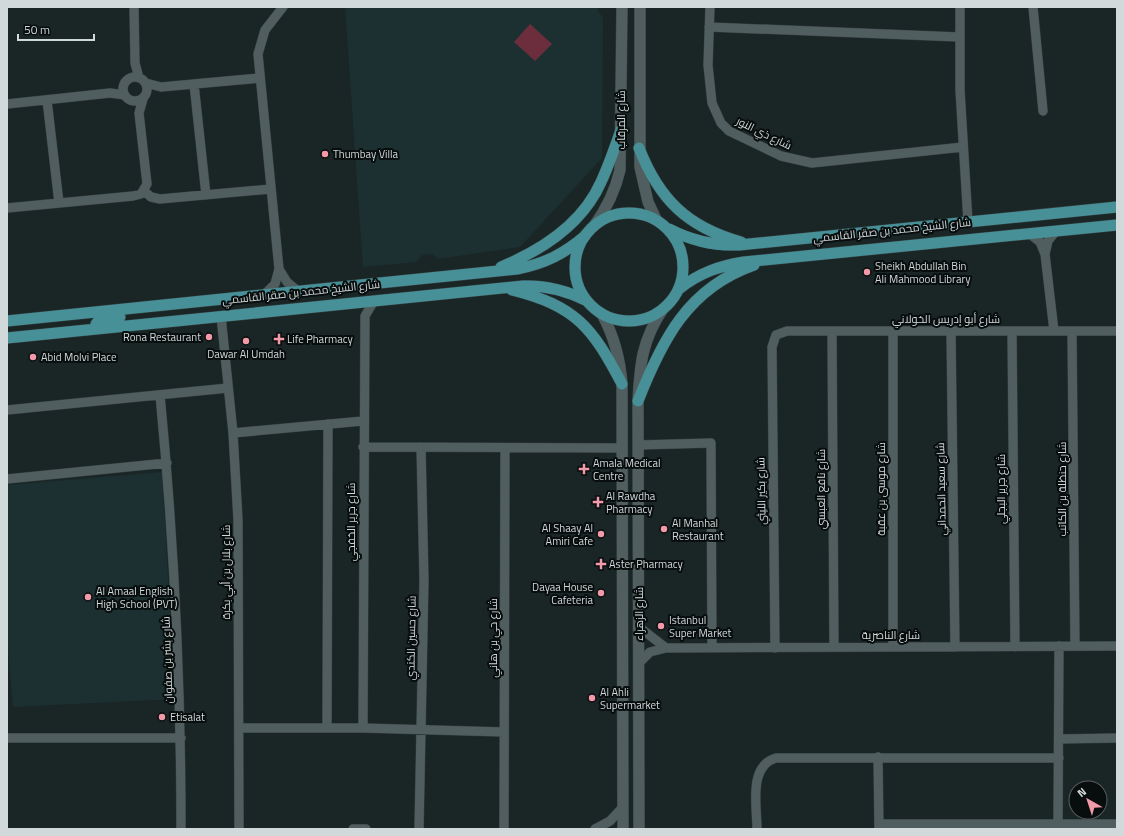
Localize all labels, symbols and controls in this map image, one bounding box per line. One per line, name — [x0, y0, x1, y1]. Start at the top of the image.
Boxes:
scale bar — [18, 16, 94, 42]
text: 50 m — [24, 20, 50, 39]
street label: شارع المرقاب — [613, 90, 629, 150]
street label: شارع ذي النور — [732, 112, 794, 154]
place label: Thumbay Villa — [333, 146, 399, 162]
marker: Thumbay Villa — [320, 149, 330, 159]
street label: شارع الشيخ محمد بن صقر القاسمي — [812, 214, 972, 247]
place label: Sheikh Abdullah Bin Ali Mahmood Library — [875, 258, 971, 287]
marker: Sheikh Abdullah Bin Ali Mahmood Library — [862, 267, 872, 277]
street label: شارع الشيخ محمد بن صقر القاسمي — [221, 276, 381, 309]
street label: شارع أبو إدريس الخولاني — [892, 311, 1000, 328]
place label: Rona Restaurant — [123, 329, 201, 345]
place label: Life Pharmacy — [287, 331, 353, 347]
marker: Rona Restaurant — [204, 332, 214, 342]
marker: Life Pharmacy — [274, 334, 284, 344]
marker: Dawar Al Umdah — [241, 336, 251, 346]
place label: Dawar Al Umdah — [207, 346, 285, 362]
place label: Abid Molvi Place — [41, 349, 117, 365]
marker: Abid Molvi Place — [28, 352, 38, 362]
street label: شارع موسى بن عقبة — [873, 442, 889, 536]
street label: شارع سعيد الحمداني — [932, 442, 951, 536]
street label: شارع حنظلة بن الكاتب — [1054, 442, 1070, 536]
street label: شارع نافع العبسي — [813, 449, 829, 529]
street label: شارع جرير البجلي — [993, 454, 1010, 524]
place label: Amala Medical Centre — [593, 455, 661, 484]
street label: شارع بكير الليثي — [752, 457, 771, 525]
marker: Amala Medical Centre — [578, 463, 590, 475]
street label: شارع جرير الخفجي — [343, 483, 360, 561]
place label: Al Rawdha Pharmacy — [606, 488, 656, 517]
marker: Al Rawdha Pharmacy — [593, 497, 603, 507]
place label: Al Manhal Restaurant — [672, 515, 724, 544]
place label: Al Shaay Al Amiri Cafe — [542, 520, 593, 549]
marker: Al Manhal Restaurant — [659, 524, 669, 534]
street label: شارع بلال بن أبي بكرة — [218, 525, 235, 619]
marker: Al Shaay Al Amiri Cafe — [596, 529, 606, 539]
place label: Aster Pharmacy — [609, 556, 684, 572]
marker: Aster Pharmacy — [596, 559, 606, 569]
place label: Dayaa House Cafeteria — [532, 579, 593, 608]
place label: Al Amaal English High School (PVT) — [96, 583, 178, 612]
street label: شارع الزهراء — [631, 587, 647, 641]
marker: Dayaa House Cafeteria — [596, 588, 606, 598]
marker: Al Amaal English High School (PVT) — [83, 592, 93, 602]
street label: شارع حسين الكندي — [402, 595, 421, 681]
street label: شارع حي بن هاني — [485, 598, 502, 678]
place label: Istanbul Super Market — [669, 612, 732, 641]
street label: شارع بشر بن صفوان — [157, 616, 177, 704]
marker: Istanbul Super Market — [656, 621, 666, 631]
street label: شارع الناصرية — [862, 627, 920, 643]
place label: Al Ahli Supermarket — [600, 684, 660, 713]
marker: Al Ahli Supermarket — [587, 693, 597, 703]
place label: Etisalat — [170, 709, 205, 725]
marker: Etisalat — [157, 712, 167, 722]
north arrow — [1068, 780, 1108, 820]
text: N — [1074, 784, 1090, 801]

